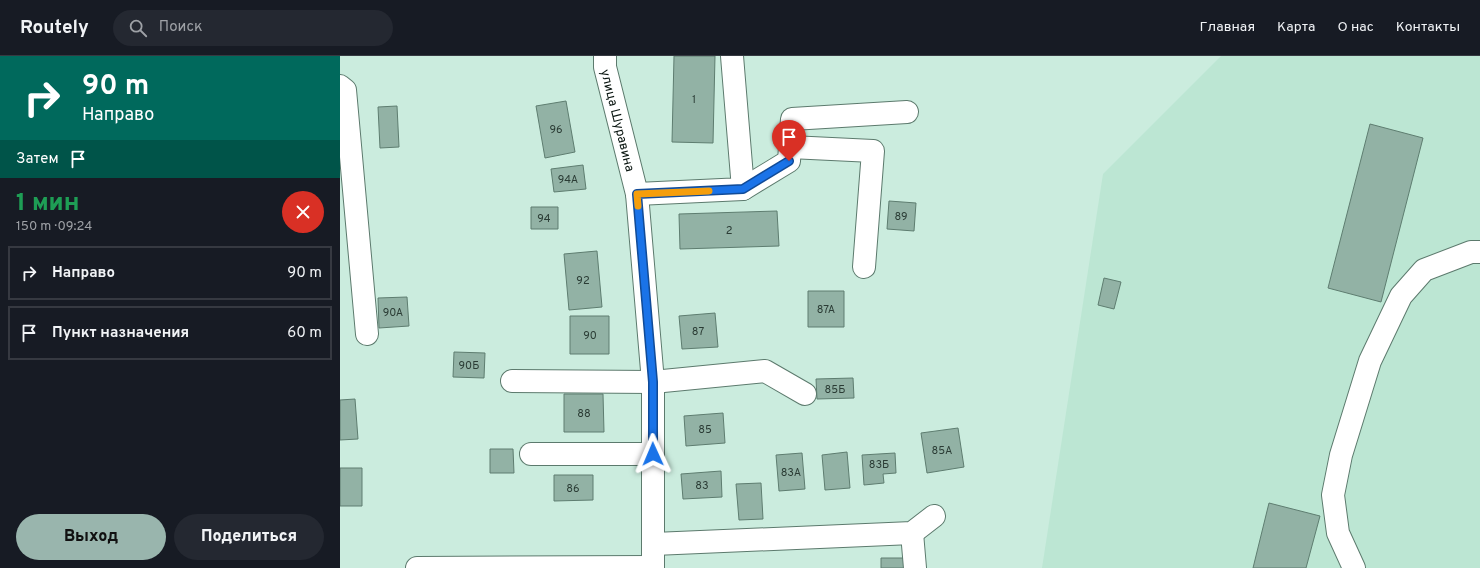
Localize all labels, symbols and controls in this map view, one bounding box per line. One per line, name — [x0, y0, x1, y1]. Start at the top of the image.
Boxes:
search box — [113, 10, 393, 46]
text: Routely — [20, 16, 89, 40]
icon: search — [127, 17, 149, 39]
text: Поиск — [159, 18, 203, 37]
text: Главная — [1200, 19, 1255, 36]
text: Карта — [1277, 19, 1315, 36]
text: О нас — [1337, 19, 1374, 36]
text: Контакты — [1396, 19, 1460, 36]
street label: улица Шуравина — [596, 68, 637, 174]
text: 90 m — [82, 69, 149, 105]
icon: right — [16, 72, 68, 124]
house number: 1 — [692, 93, 696, 107]
text: Направо — [82, 104, 154, 127]
pin — [772, 120, 806, 161]
house number: 96 — [549, 123, 563, 137]
icon: arrive — [778, 126, 800, 148]
icon: arrive — [67, 148, 89, 170]
text: Затем — [16, 150, 59, 169]
house number: 94А — [558, 173, 578, 187]
text: 1 мин — [16, 189, 79, 219]
button: close — [282, 191, 324, 233]
house number: 89 — [894, 210, 908, 224]
house number: 94 — [537, 212, 551, 226]
text: 150 m · 09:24 — [16, 219, 92, 235]
house number: 2 — [726, 224, 732, 238]
icon: right — [18, 262, 40, 284]
text: Направо — [52, 264, 115, 283]
text: 90 m — [287, 264, 322, 283]
house number: 92 — [576, 274, 590, 288]
house number: 87А — [817, 303, 835, 317]
house number: 90А — [383, 306, 403, 320]
icon: arrive — [18, 322, 40, 344]
text: Пункт назначения — [52, 324, 189, 343]
text: 60 m — [287, 324, 322, 343]
house number: 87 — [692, 325, 704, 339]
house number: 90 — [583, 329, 597, 343]
house number: 90Б — [459, 359, 479, 373]
house number: 85Б — [825, 383, 845, 397]
house number: 88 — [577, 407, 591, 421]
house number: 85 — [698, 423, 712, 437]
position arrow — [632, 433, 674, 475]
house number: 85А — [932, 444, 952, 458]
house number: 83Б — [869, 458, 889, 472]
house number: 83А — [781, 466, 801, 480]
house number: 83 — [695, 479, 709, 493]
house number: 86 — [566, 482, 580, 496]
button: Выход — [16, 514, 166, 560]
button: Поделиться — [174, 514, 324, 560]

